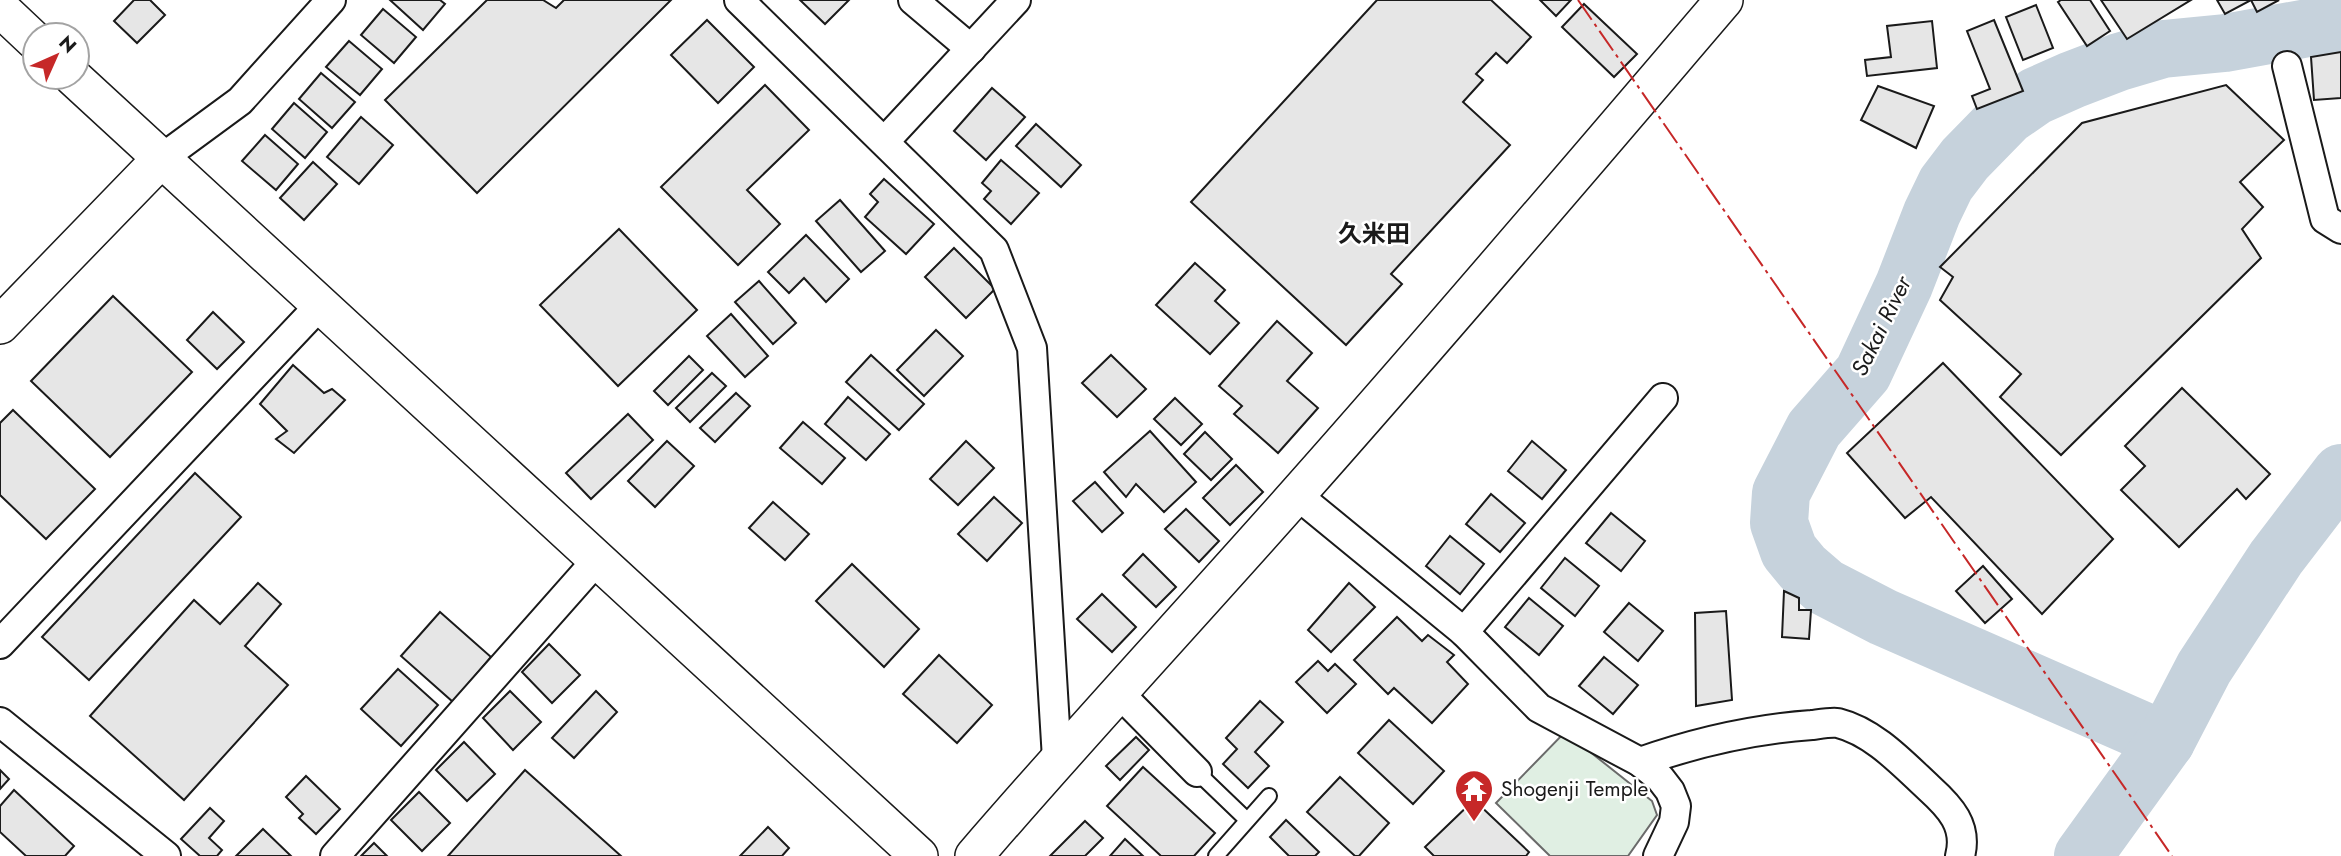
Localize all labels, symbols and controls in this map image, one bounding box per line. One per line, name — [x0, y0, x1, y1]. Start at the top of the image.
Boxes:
north arrow — [21, 21, 91, 91]
text: N — [53, 29, 83, 59]
district label: 久米田 — [1338, 216, 1410, 251]
water label: Sakai River — [1842, 269, 1920, 382]
temple icon: Shogenji Temple — [1453, 768, 1495, 823]
place label: Shogenji Temple — [1501, 774, 1648, 804]

